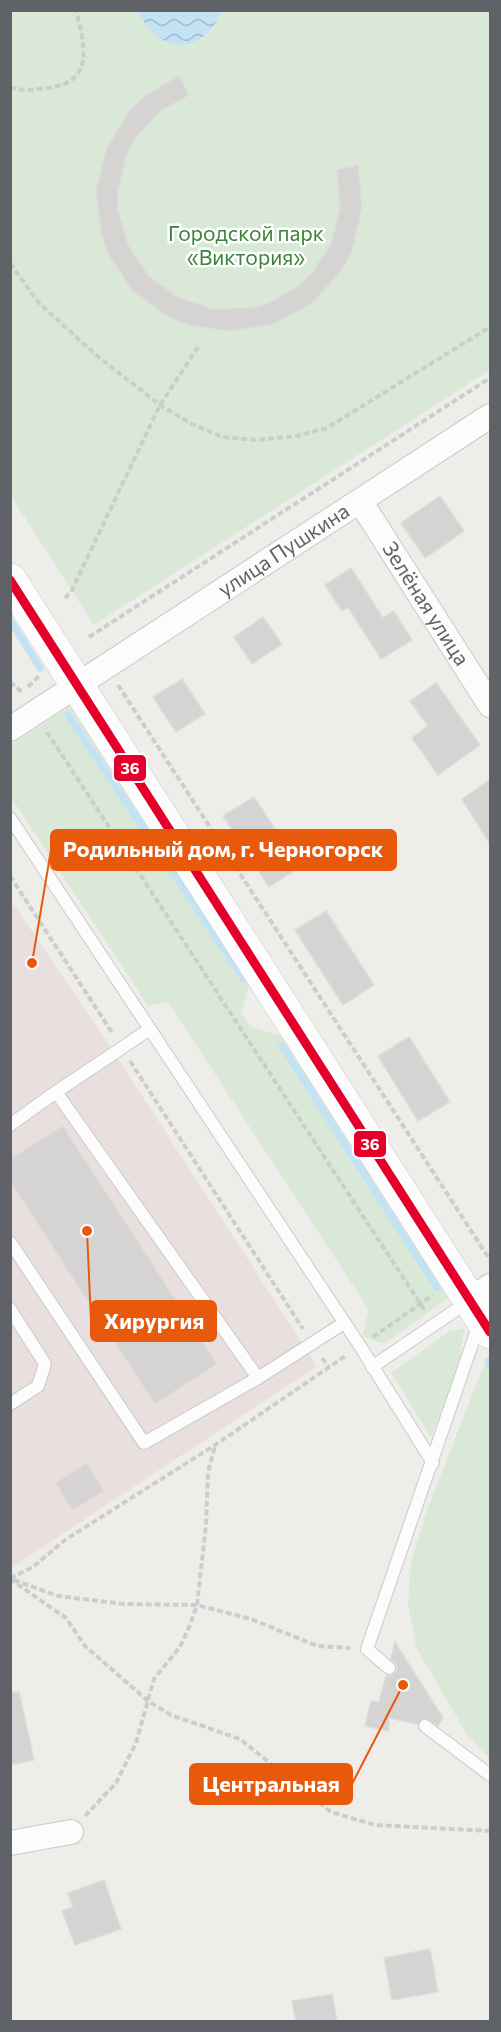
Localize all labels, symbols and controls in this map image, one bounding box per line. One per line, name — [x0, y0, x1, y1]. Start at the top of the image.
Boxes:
park label: Городской парк «Виктория» — [168, 220, 324, 269]
street label: улица Пушкина — [213, 497, 353, 601]
street label: Зелёная улица — [378, 537, 475, 670]
line badge: 36 — [113, 754, 147, 782]
text: 36 — [120, 758, 140, 777]
callout: Родильный дом, г. Черногорск — [51, 830, 396, 870]
text: Родильный дом, г. Черногорск — [63, 835, 384, 862]
line badge: 36 — [353, 1130, 387, 1158]
text: 36 — [360, 1134, 380, 1153]
callout: Хирургия — [91, 1301, 216, 1341]
text: Хирургия — [104, 1307, 204, 1334]
callout: Центральная — [190, 1764, 352, 1804]
text: Центральная — [202, 1770, 340, 1797]

